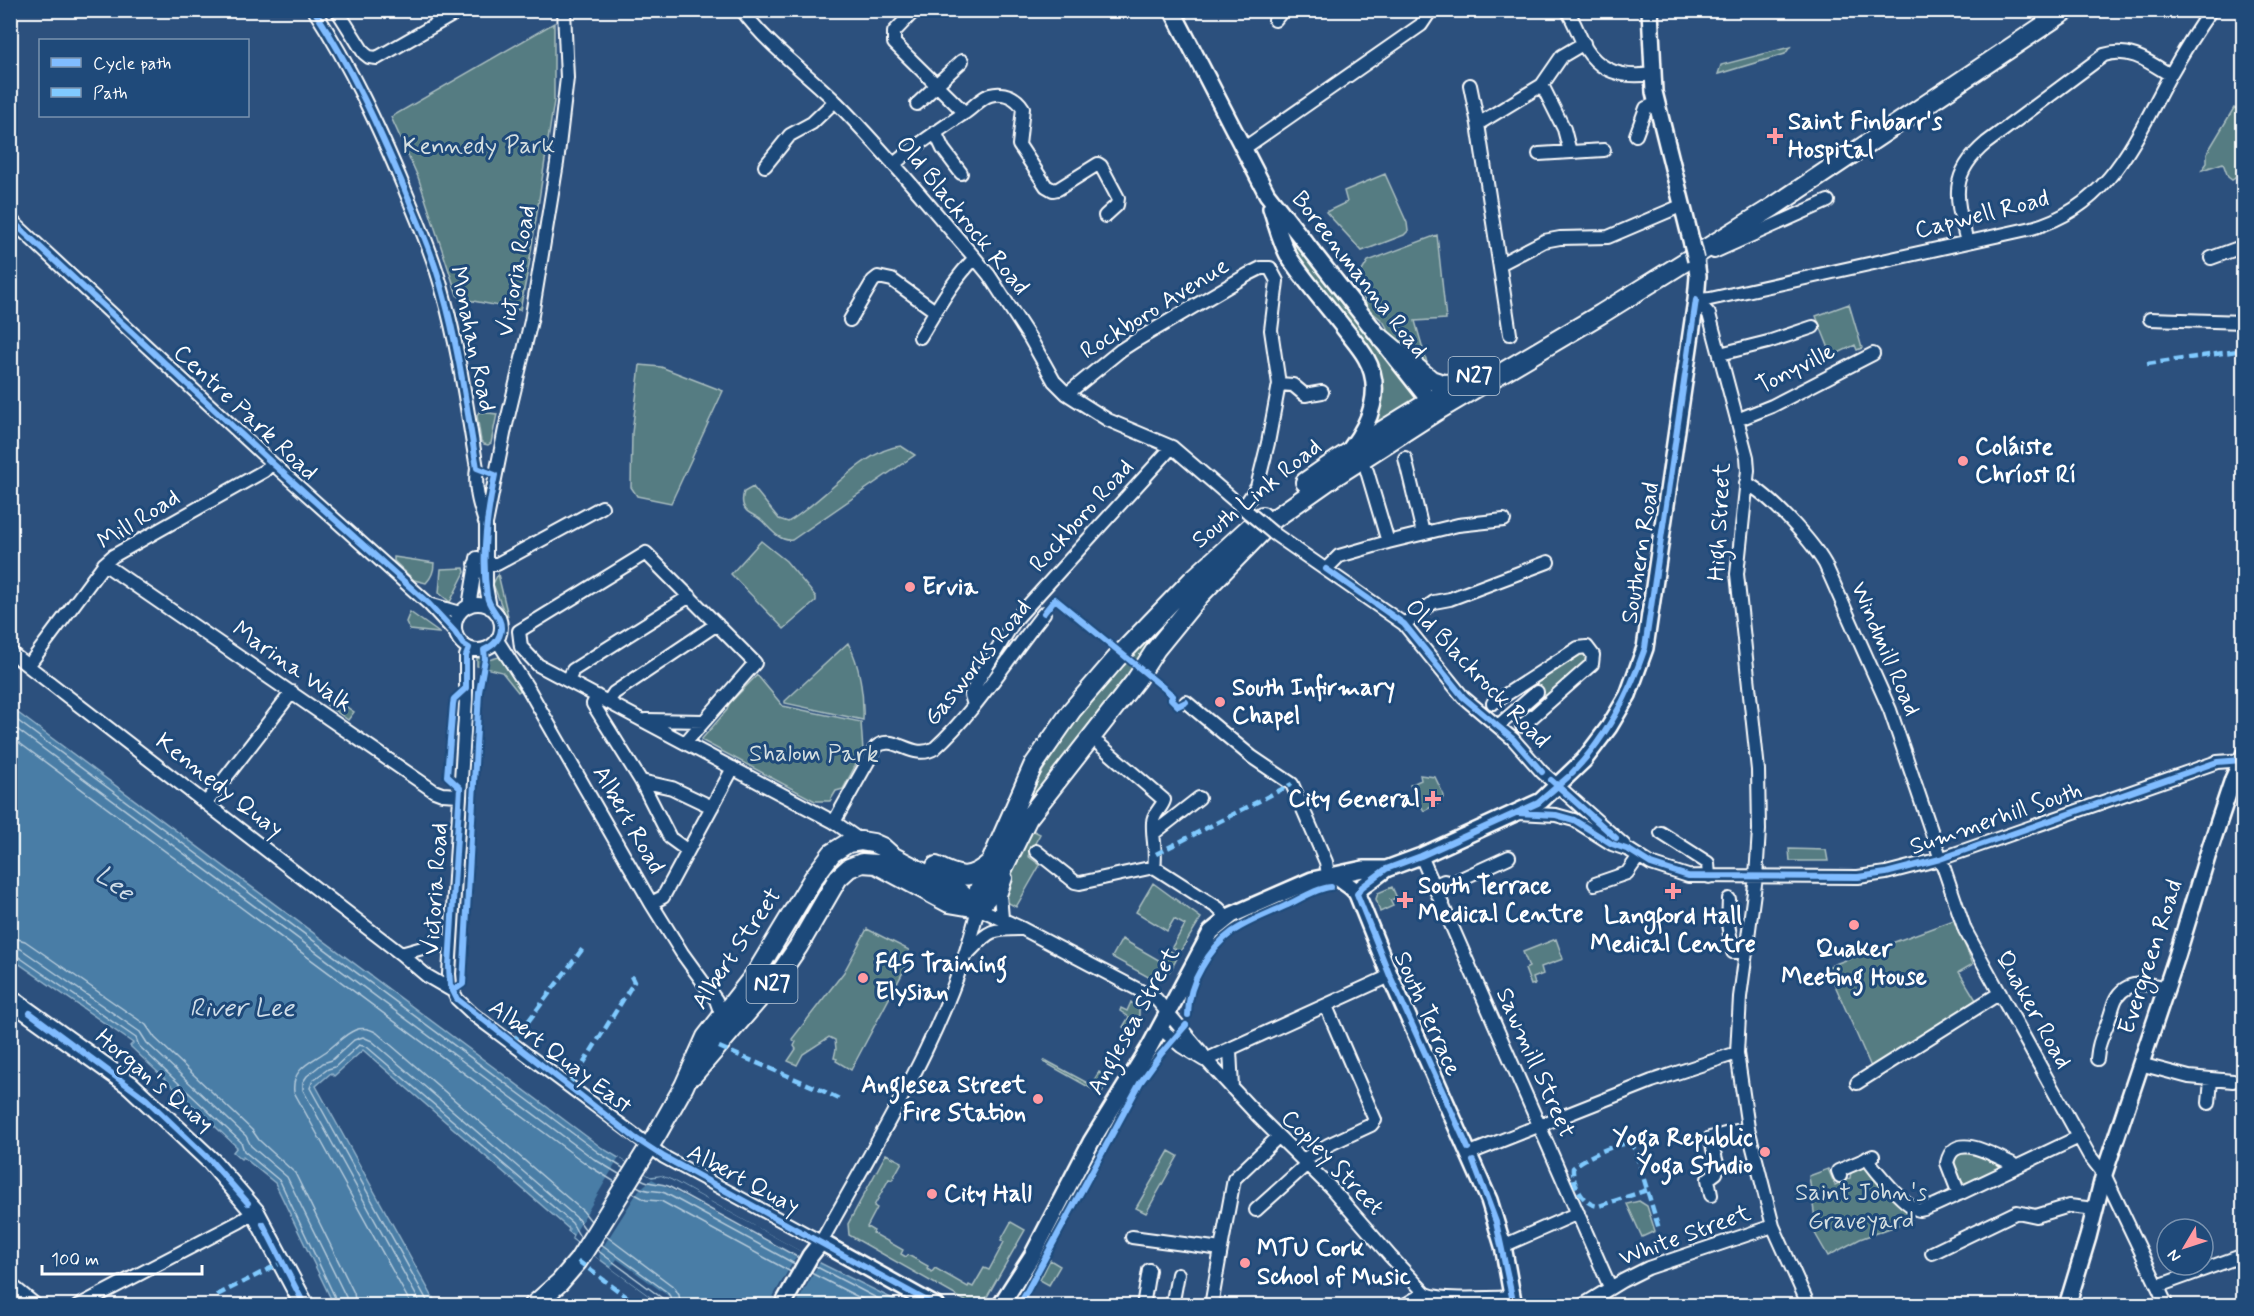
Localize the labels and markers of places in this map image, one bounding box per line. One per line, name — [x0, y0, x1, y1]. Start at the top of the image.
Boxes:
place label: Saint Finbarr's Hospital — [1788, 107, 1943, 166]
marker: Saint Finbarr's Hospital — [1766, 127, 1784, 145]
place label: Coláiste Chríost Rí — [1975, 432, 2076, 491]
marker: Coláiste Chríost Rí — [1956, 454, 1970, 468]
place label: Ervia — [922, 572, 978, 603]
marker: Ervia — [903, 580, 917, 594]
place label: South Infirmary Chapel — [1232, 673, 1395, 732]
marker: South Infirmary Chapel — [1213, 695, 1227, 709]
place label: City General — [1288, 784, 1420, 815]
marker: City General — [1424, 790, 1442, 808]
place label: South Terrace Medical Centre — [1418, 871, 1584, 930]
marker: Langford Hall Medical Centre — [1664, 882, 1682, 900]
marker: South Terrace Medical Centre — [1396, 891, 1414, 909]
place label: Langford Hall Medical Centre — [1590, 901, 1756, 960]
marker: Quaker Meeting House — [1847, 918, 1861, 932]
place label: Quaker Meeting House — [1781, 934, 1927, 996]
place label: F45 Training Elysian — [875, 949, 1007, 1008]
marker: F45 Training Elysian — [856, 971, 870, 985]
place label: Anglesea Street Fire Station — [861, 1070, 1027, 1129]
marker: Anglesea Street Fire Station — [1031, 1092, 1045, 1106]
place label: Yoga Republic Yoga Studio — [1612, 1123, 1753, 1185]
marker: Yoga Republic Yoga Studio — [1758, 1145, 1772, 1159]
place label: City Hall — [944, 1179, 1032, 1210]
marker: City Hall — [925, 1187, 939, 1201]
place label: MTU Cork School of Music — [1257, 1234, 1411, 1293]
marker: MTU Cork School of Music — [1238, 1256, 1252, 1270]

